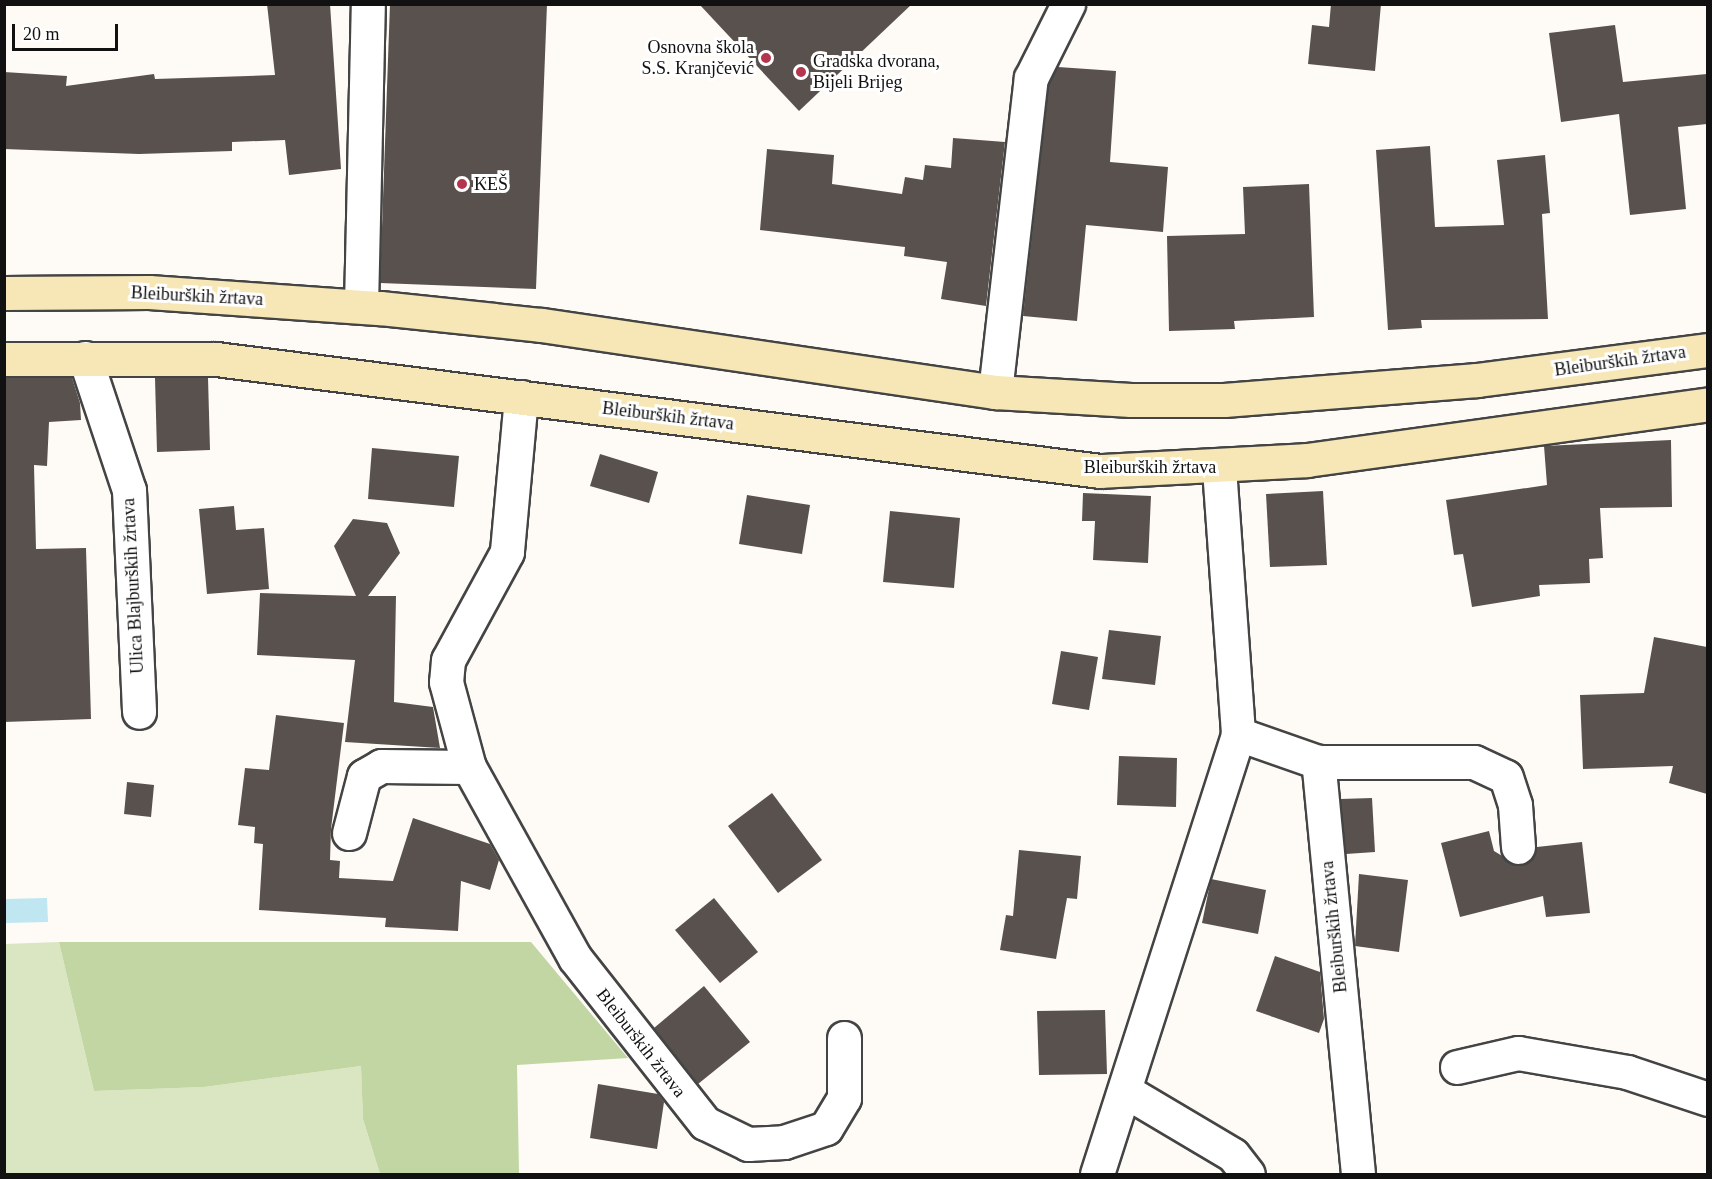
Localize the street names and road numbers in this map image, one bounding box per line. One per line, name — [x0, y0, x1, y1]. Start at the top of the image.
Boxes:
street label: Bleiburških žrtava — [130, 282, 264, 310]
street label: Bleiburških žrtava — [1553, 341, 1687, 381]
street label: Bleiburških žrtava — [601, 397, 735, 435]
street label: Bleiburških žrtava — [1084, 456, 1216, 478]
street label: Ulica Blajburških žrtava — [118, 498, 148, 674]
street label: Bleiburških žrtava — [1316, 860, 1352, 994]
street label: Bleiburških žrtava — [592, 984, 690, 1102]

